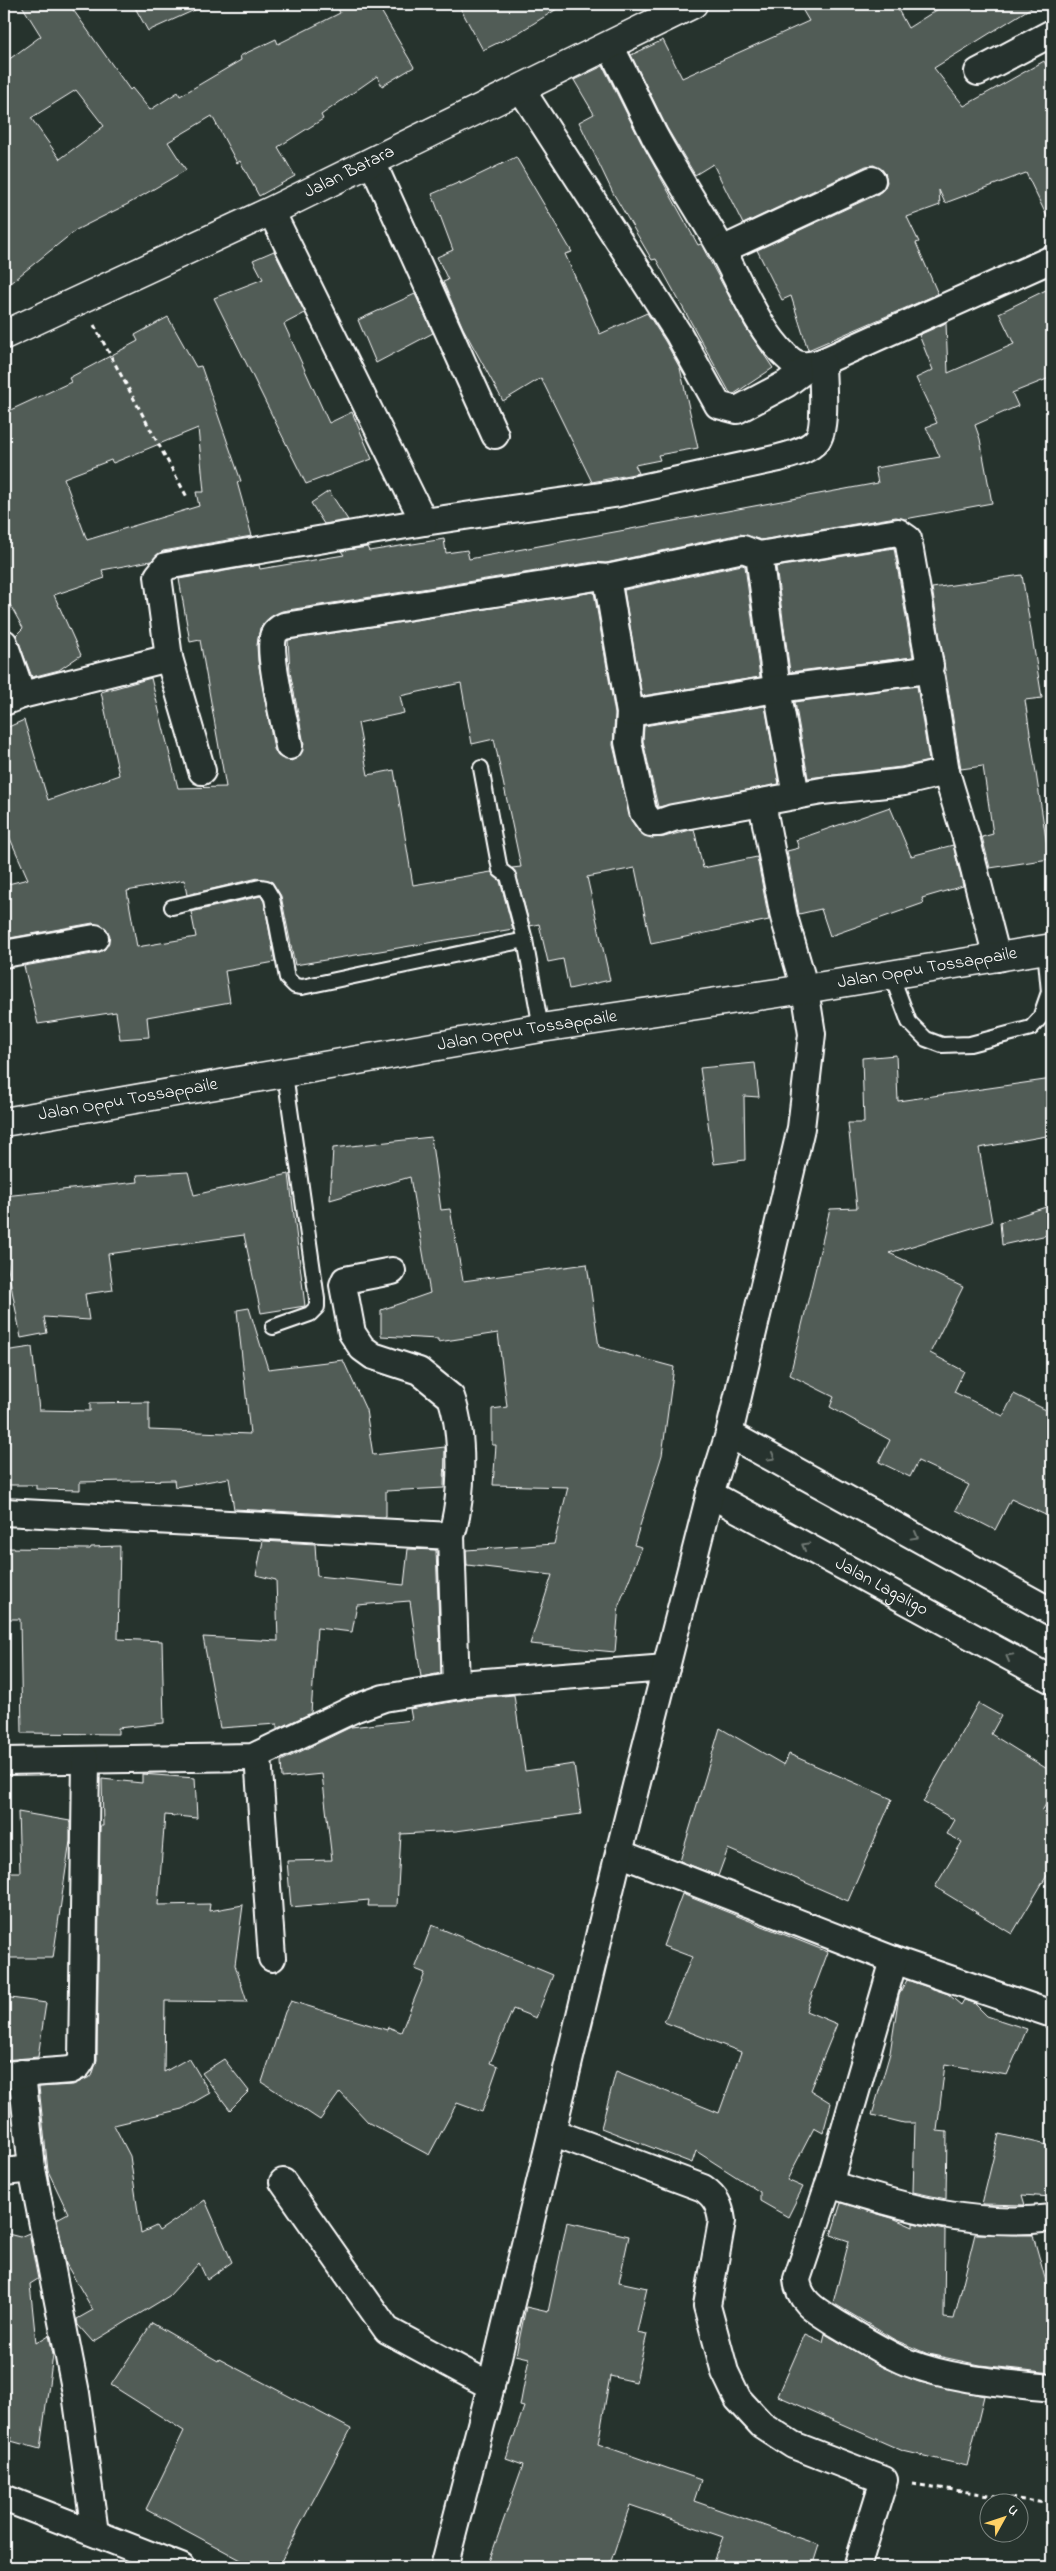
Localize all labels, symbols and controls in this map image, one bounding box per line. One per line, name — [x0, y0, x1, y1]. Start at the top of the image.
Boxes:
street label: Jalan Batara — [300, 139, 399, 206]
street label: Jalan Oppu Tossappaile — [836, 941, 1020, 996]
street label: Jalan Oppu Tossappaile — [435, 1004, 620, 1059]
street label: Jalan Oppu Tossappaile — [36, 1072, 221, 1129]
one-way arrow — [767, 1451, 776, 1461]
one-way arrow — [909, 1529, 918, 1539]
one-way arrow — [802, 1542, 811, 1552]
street label: Jalan Lagaligo — [830, 1551, 933, 1623]
one-way arrow — [1006, 1653, 1015, 1663]
north arrow — [978, 2494, 1028, 2544]
text: U — [1002, 2500, 1024, 2521]

